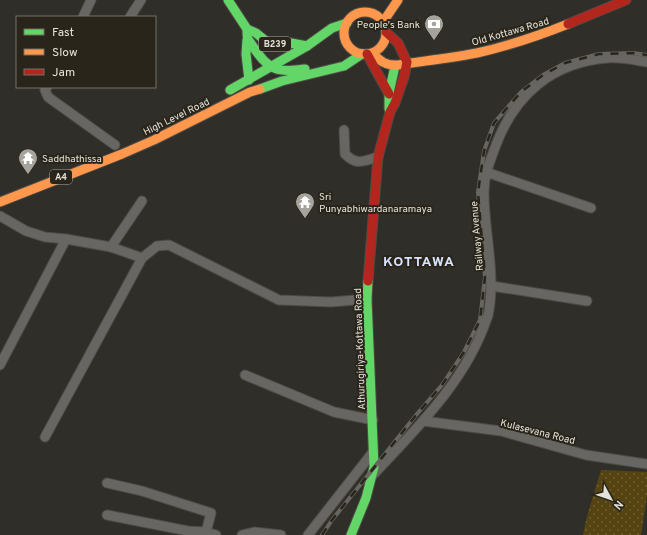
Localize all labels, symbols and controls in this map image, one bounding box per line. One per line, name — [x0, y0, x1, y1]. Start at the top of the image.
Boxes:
bank icon: People's Bank — [423, 13, 445, 41]
street label: Old Kottawa Road — [470, 15, 551, 50]
legend — [16, 16, 156, 88]
place label: People's Bank — [357, 19, 420, 32]
text: Fast — [52, 25, 74, 41]
road number: B239 — [259, 37, 291, 51]
text: Slow — [52, 45, 78, 61]
text: Jam — [52, 65, 75, 81]
street label: High Level Road — [141, 96, 212, 139]
temple icon: Saddhathissa — [17, 147, 39, 175]
place label: Saddhathissa — [42, 153, 102, 166]
road number: A4 — [50, 170, 72, 184]
temple icon: Sri Punyabhiwardanaramaya — [294, 191, 316, 219]
place label: Sri Punyabhiwardanaramaya — [319, 191, 432, 216]
street label: Railway Avenue — [468, 200, 487, 271]
district label: KOTTAWA — [383, 254, 455, 271]
street label: Athurugiriya-Kottawa Road — [352, 288, 369, 410]
street label: Kulasevana Road — [499, 417, 576, 448]
north arrow — [591, 479, 631, 519]
text: N — [610, 497, 626, 512]

